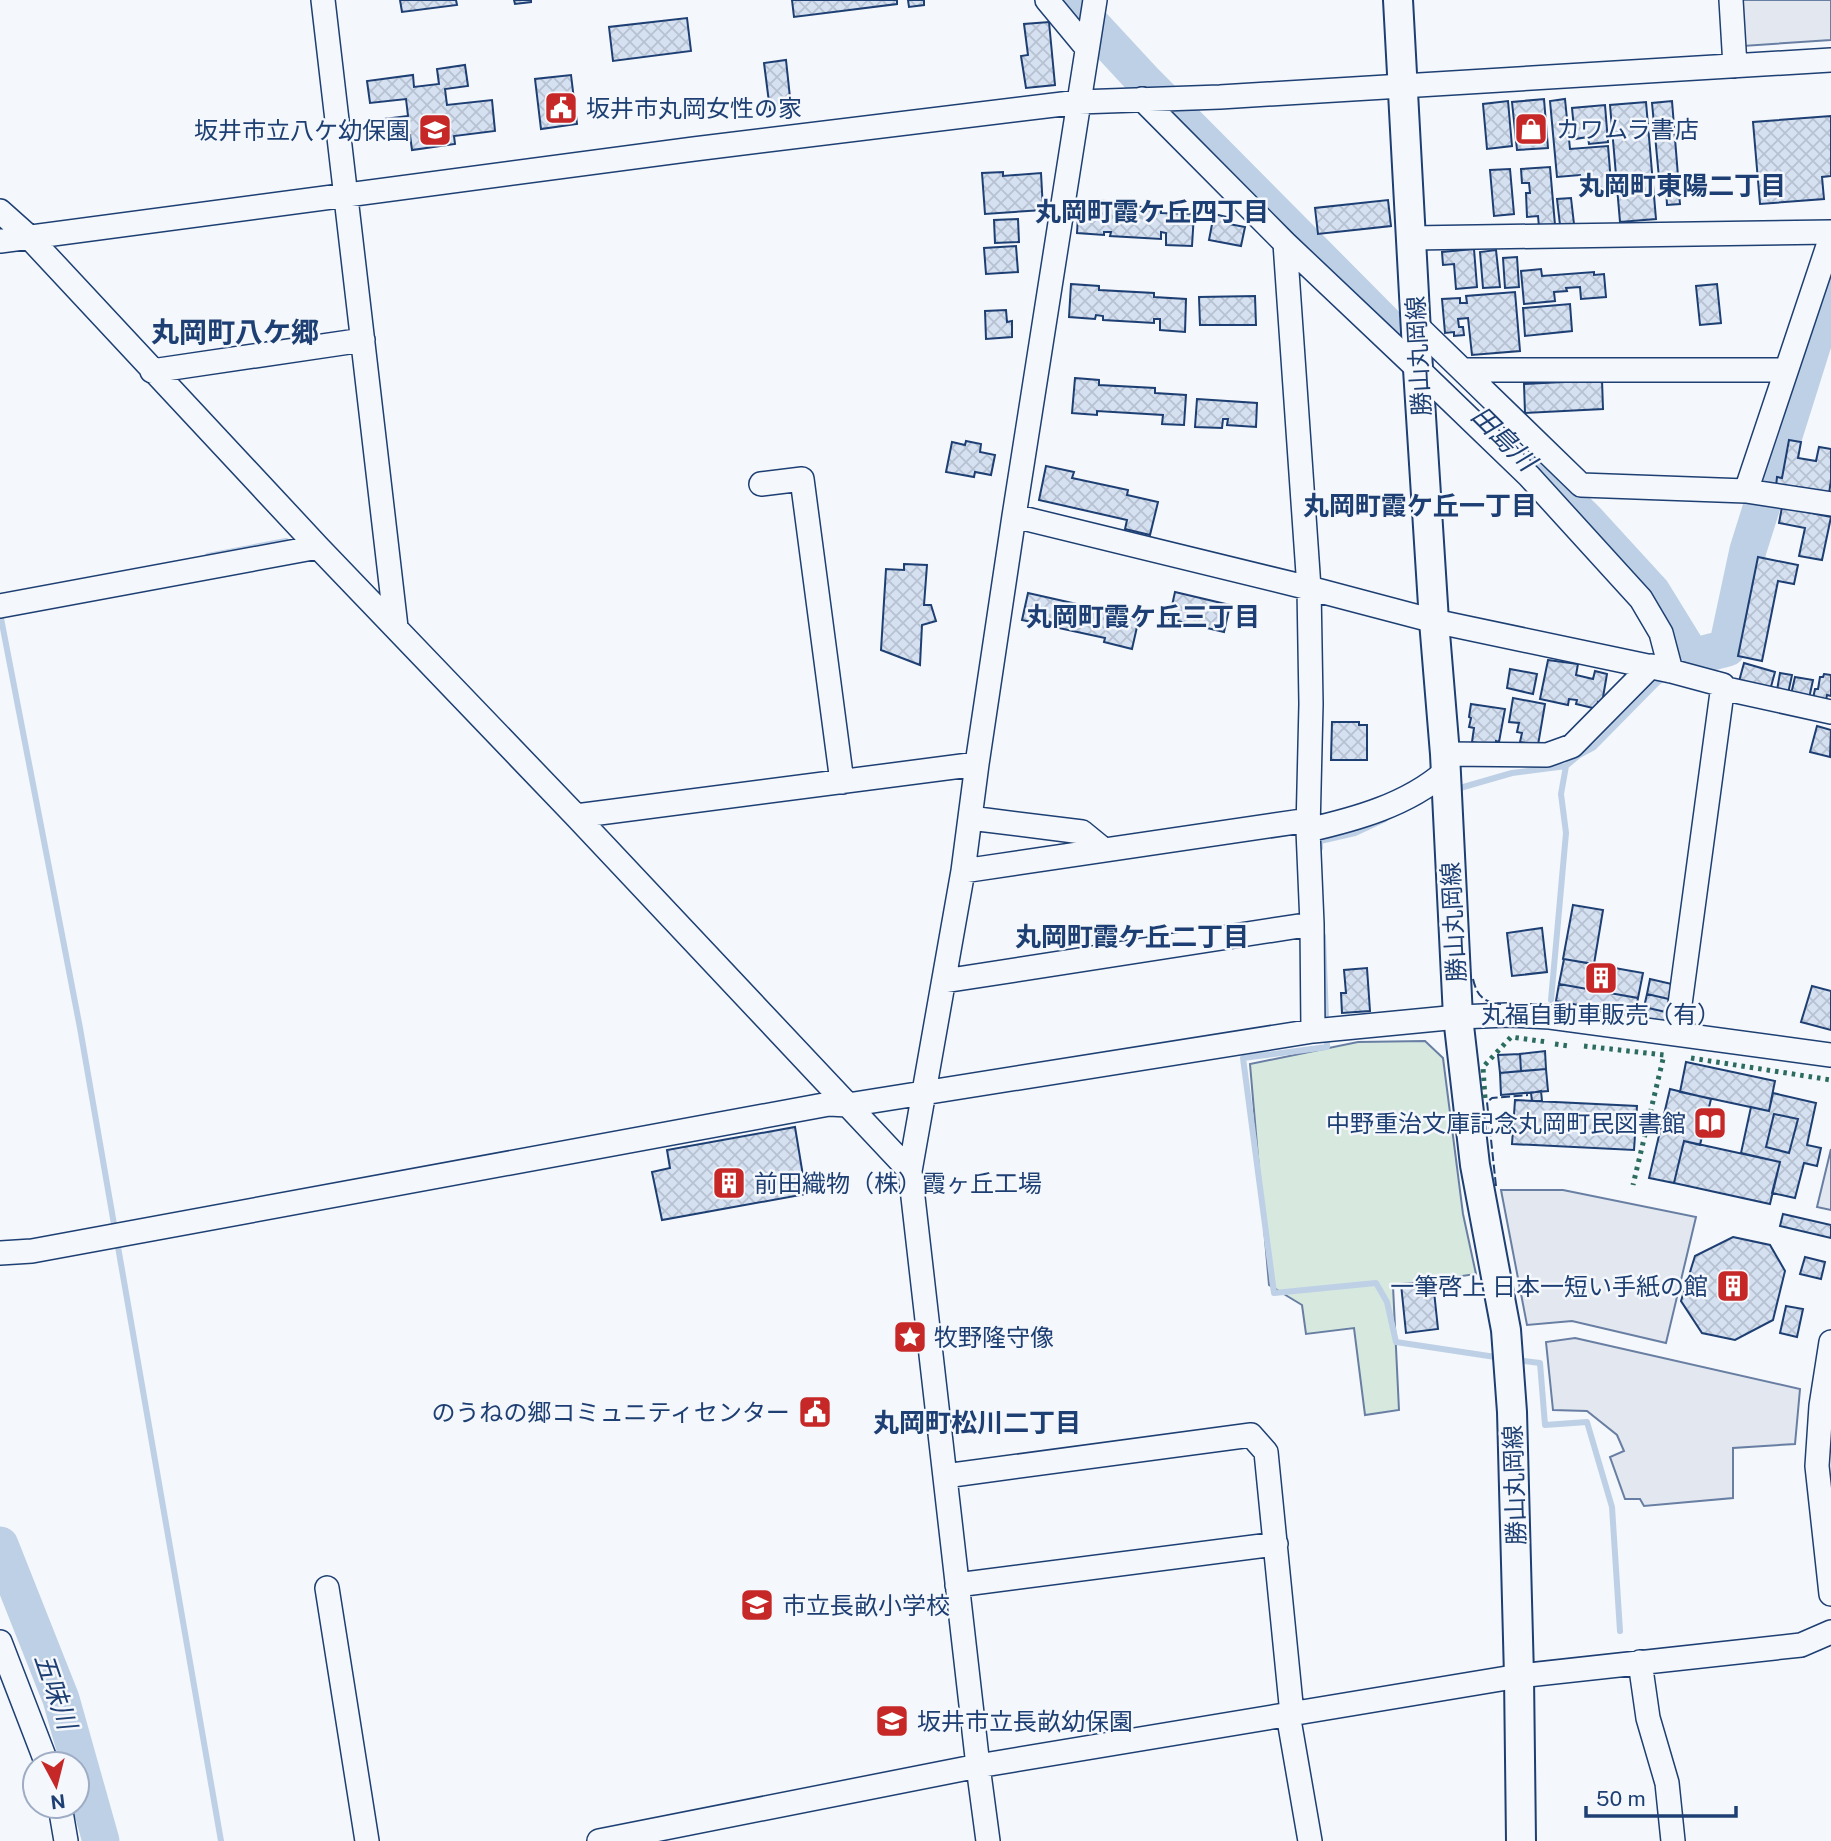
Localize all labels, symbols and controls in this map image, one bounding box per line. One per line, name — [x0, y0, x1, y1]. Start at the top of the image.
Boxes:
public building icon: 坂井市丸岡女性の家 — [542, 89, 580, 127]
place label: 坂井市丸岡女性の家 — [586, 94, 802, 122]
shop icon: カワムラ書店 — [1512, 110, 1550, 148]
school or university icon: 坂井市立八ケ幼保園 — [416, 111, 454, 149]
place label: カワムラ書店 — [1556, 115, 1699, 143]
place label: 坂井市立八ケ幼保園 — [194, 116, 410, 144]
district label: 丸岡町東陽二丁目 — [1578, 170, 1786, 201]
district label: 丸岡町霞ケ丘四丁目 — [1035, 196, 1269, 227]
street label: 勝山丸岡線 — [1401, 295, 1435, 417]
district label: 丸岡町八ケ郷 — [151, 315, 319, 348]
water label: 田島川 — [1465, 399, 1545, 479]
district label: 丸岡町霞ケ丘一丁目 — [1303, 490, 1537, 521]
district label: 丸岡町霞ケ丘三丁目 — [1026, 601, 1260, 632]
street label: 勝山丸岡線 — [1436, 861, 1470, 983]
district label: 丸岡町霞ケ丘二丁目 — [1015, 921, 1249, 952]
building icon: 丸福自動車販売（有） — [1582, 959, 1620, 997]
place label: 丸福自動車販売（有） — [1481, 1000, 1721, 1028]
library icon: 中野重治文庫記念丸岡町民図書館 — [1691, 1104, 1729, 1142]
place label: 中野重治文庫記念丸岡町民図書館 — [1326, 1109, 1686, 1137]
building icon: 前田織物（株）霞ヶ丘工場 — [710, 1164, 748, 1202]
place label: 前田織物（株）霞ヶ丘工場 — [754, 1169, 1042, 1197]
building icon: 一筆啓上 日本一短い手紙の館 — [1714, 1267, 1752, 1305]
place label: 一筆啓上 日本一短い手紙の館 — [1390, 1272, 1708, 1300]
place icon: 牧野隆守像 — [891, 1318, 929, 1356]
place label: 牧野隆守像 — [934, 1323, 1054, 1351]
public building icon: のうねの郷コミュニティセンター — [796, 1393, 834, 1431]
place label: のうねの郷コミュニティセンター — [431, 1398, 790, 1426]
district label: 丸岡町松川二丁目 — [873, 1407, 1081, 1438]
street label: 勝山丸岡線 — [1498, 1425, 1530, 1545]
school or university icon: 市立長畝小学校 — [738, 1586, 776, 1624]
place label: 市立長畝小学校 — [782, 1591, 950, 1619]
water label: 五味川 — [29, 1649, 84, 1736]
school or university icon: 坂井市立長畝幼保園 — [873, 1702, 911, 1740]
place label: 坂井市立長畝幼保園 — [917, 1707, 1133, 1735]
north arrow — [21, 1750, 91, 1820]
scale bar — [1586, 1774, 1736, 1818]
text: 50 m — [1596, 1786, 1646, 1811]
text: N — [49, 1790, 67, 1814]

